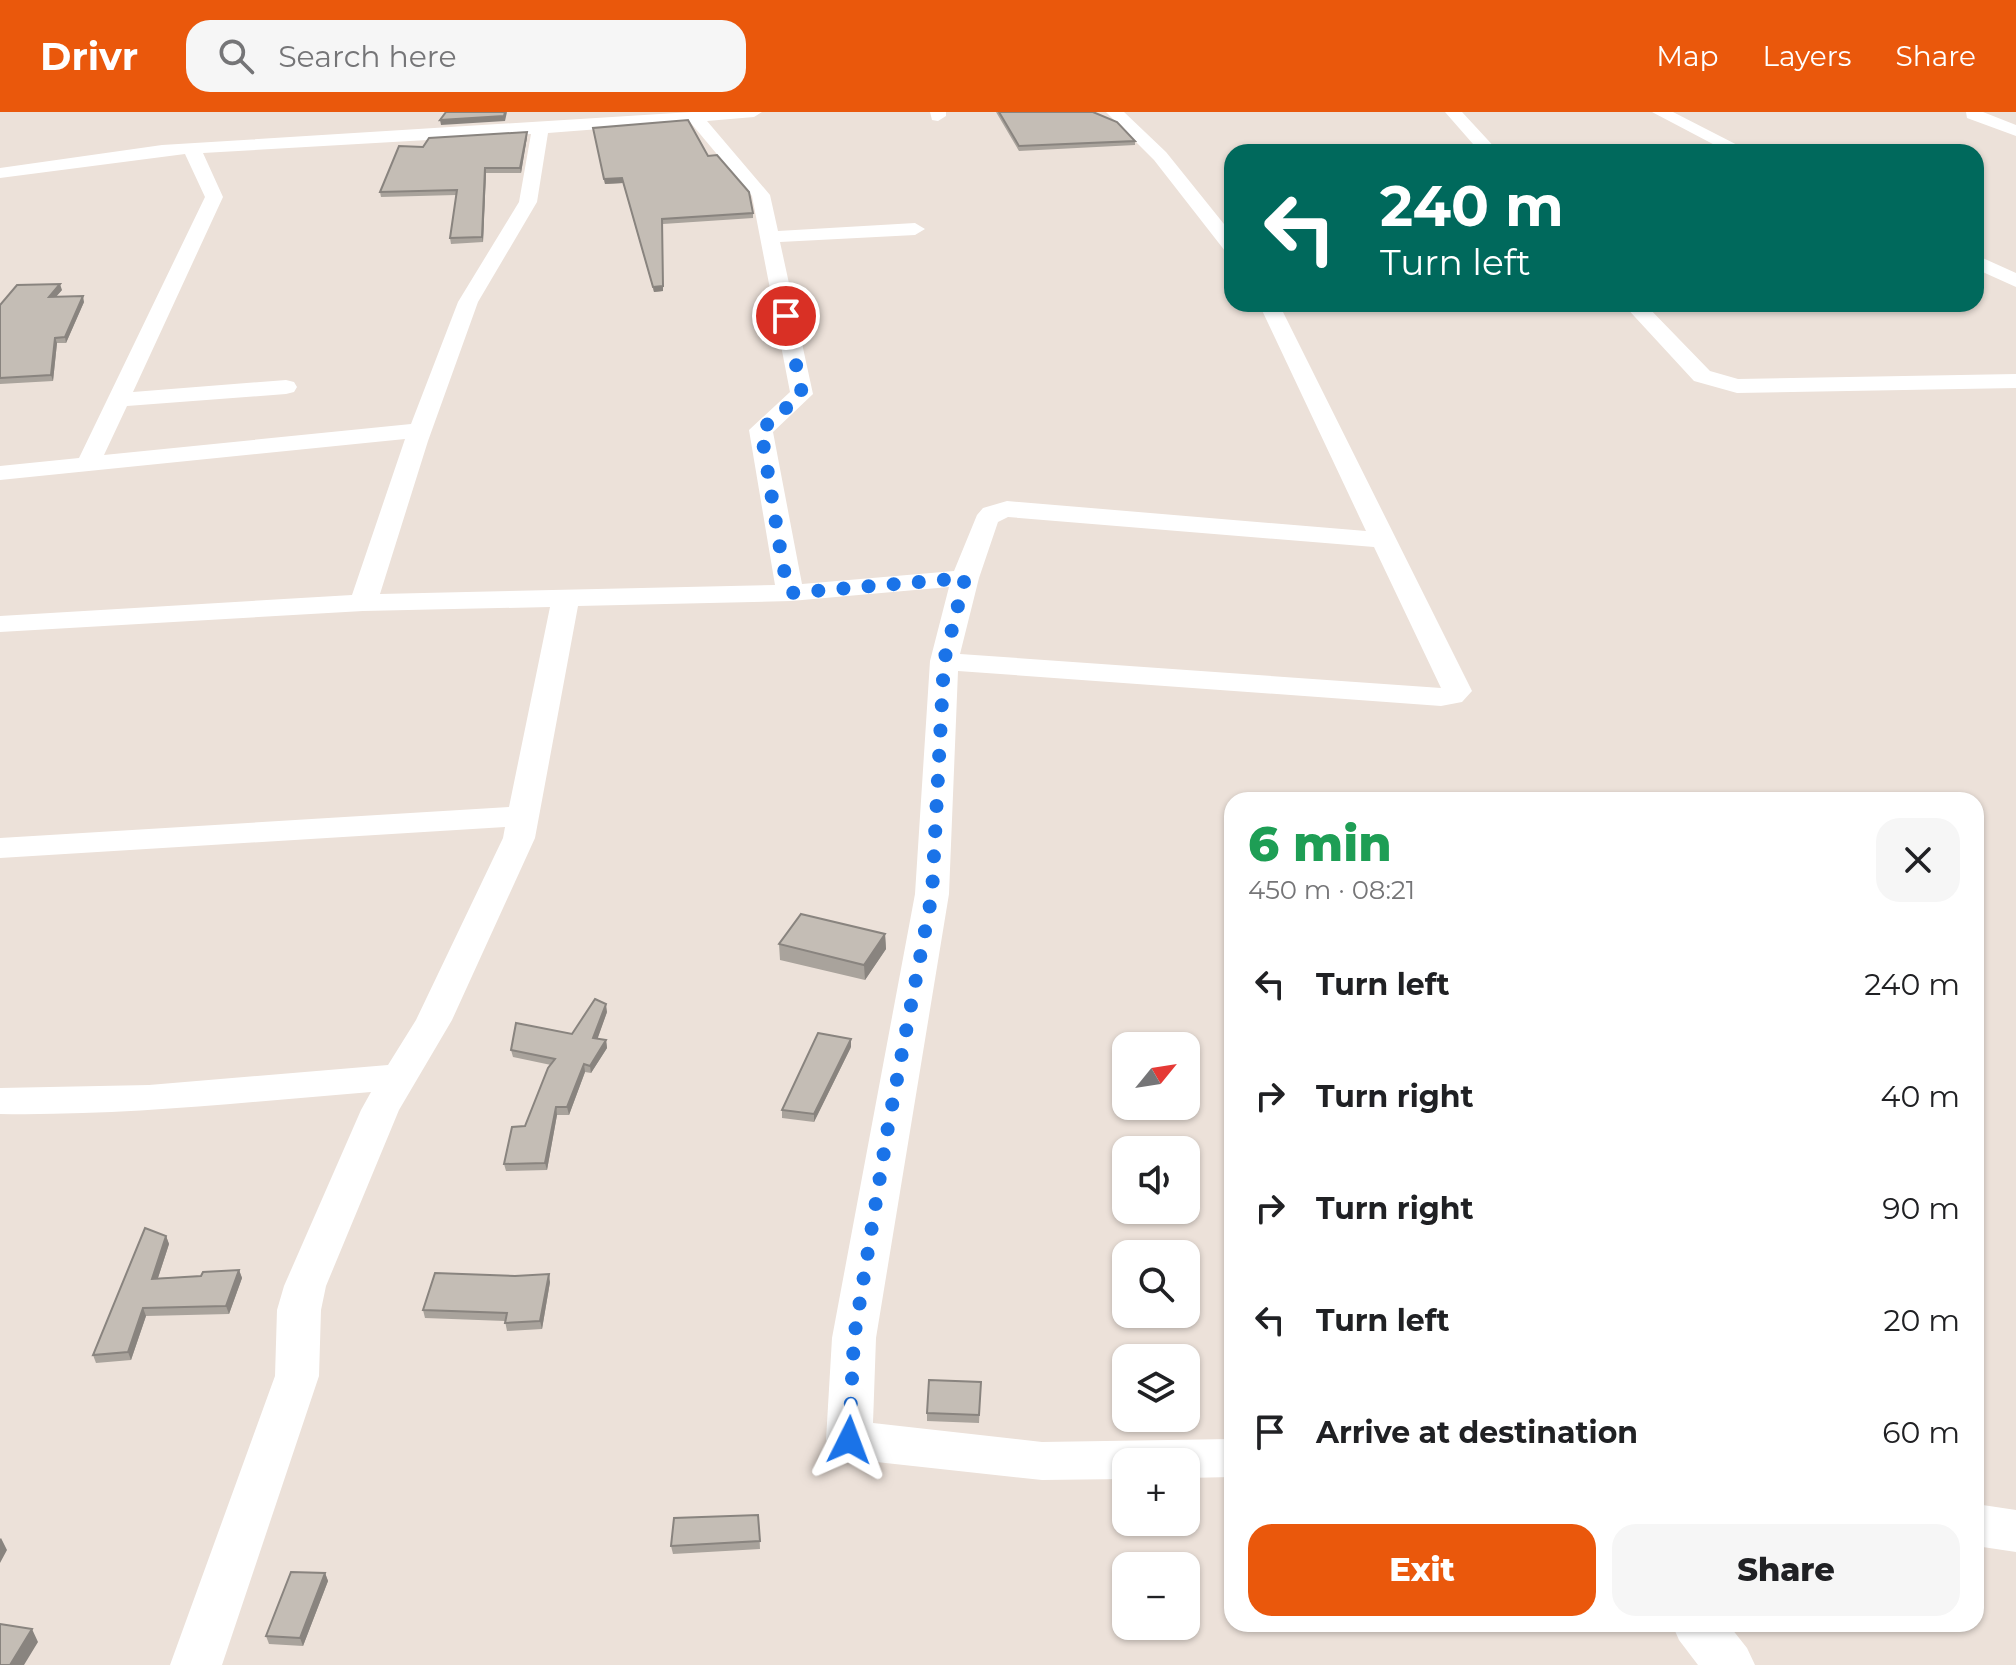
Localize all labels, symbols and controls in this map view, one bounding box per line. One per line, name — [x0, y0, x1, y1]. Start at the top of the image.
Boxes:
search box — [186, 20, 746, 92]
text: Drivr — [40, 33, 138, 80]
icon: search — [214, 34, 258, 78]
text: Search here — [278, 38, 457, 75]
text: Map — [1656, 39, 1719, 73]
text: Layers — [1763, 39, 1852, 73]
text: Share — [1896, 39, 1976, 73]
text: 240 m — [1380, 172, 1564, 240]
icon: left — [1248, 176, 1352, 280]
text: Turn left — [1380, 240, 1531, 284]
pin — [752, 282, 820, 350]
icon: arrive — [764, 294, 808, 338]
text: 6 min — [1248, 815, 1392, 873]
button: close — [1876, 818, 1960, 902]
text: 450 m · 08:21 — [1248, 874, 1415, 906]
icon: left — [1248, 962, 1292, 1006]
text: Turn left — [1316, 966, 1449, 1003]
text: 240 m — [1864, 966, 1960, 1003]
north arrow — [1112, 1032, 1200, 1120]
map controls — [1112, 1032, 1200, 1640]
icon: right — [1248, 1074, 1292, 1118]
text: Turn right — [1316, 1078, 1473, 1115]
text: 40 m — [1881, 1078, 1960, 1115]
button: sound — [1112, 1136, 1200, 1224]
icon: right — [1248, 1186, 1292, 1230]
text: Turn right — [1316, 1190, 1473, 1227]
text: 90 m — [1882, 1190, 1960, 1227]
button: search — [1112, 1240, 1200, 1328]
icon: left — [1248, 1298, 1292, 1342]
text: Turn left — [1316, 1302, 1449, 1339]
text: 20 m — [1883, 1302, 1960, 1339]
button: layers — [1112, 1344, 1200, 1432]
position arrow — [807, 1398, 891, 1482]
icon: arrive — [1248, 1410, 1292, 1454]
text: Arrive at destination — [1316, 1414, 1638, 1451]
text: 60 m — [1882, 1414, 1960, 1451]
button: + — [1112, 1448, 1200, 1536]
button: Exit — [1248, 1524, 1596, 1616]
button: Share — [1612, 1524, 1960, 1616]
button: − — [1112, 1552, 1200, 1640]

